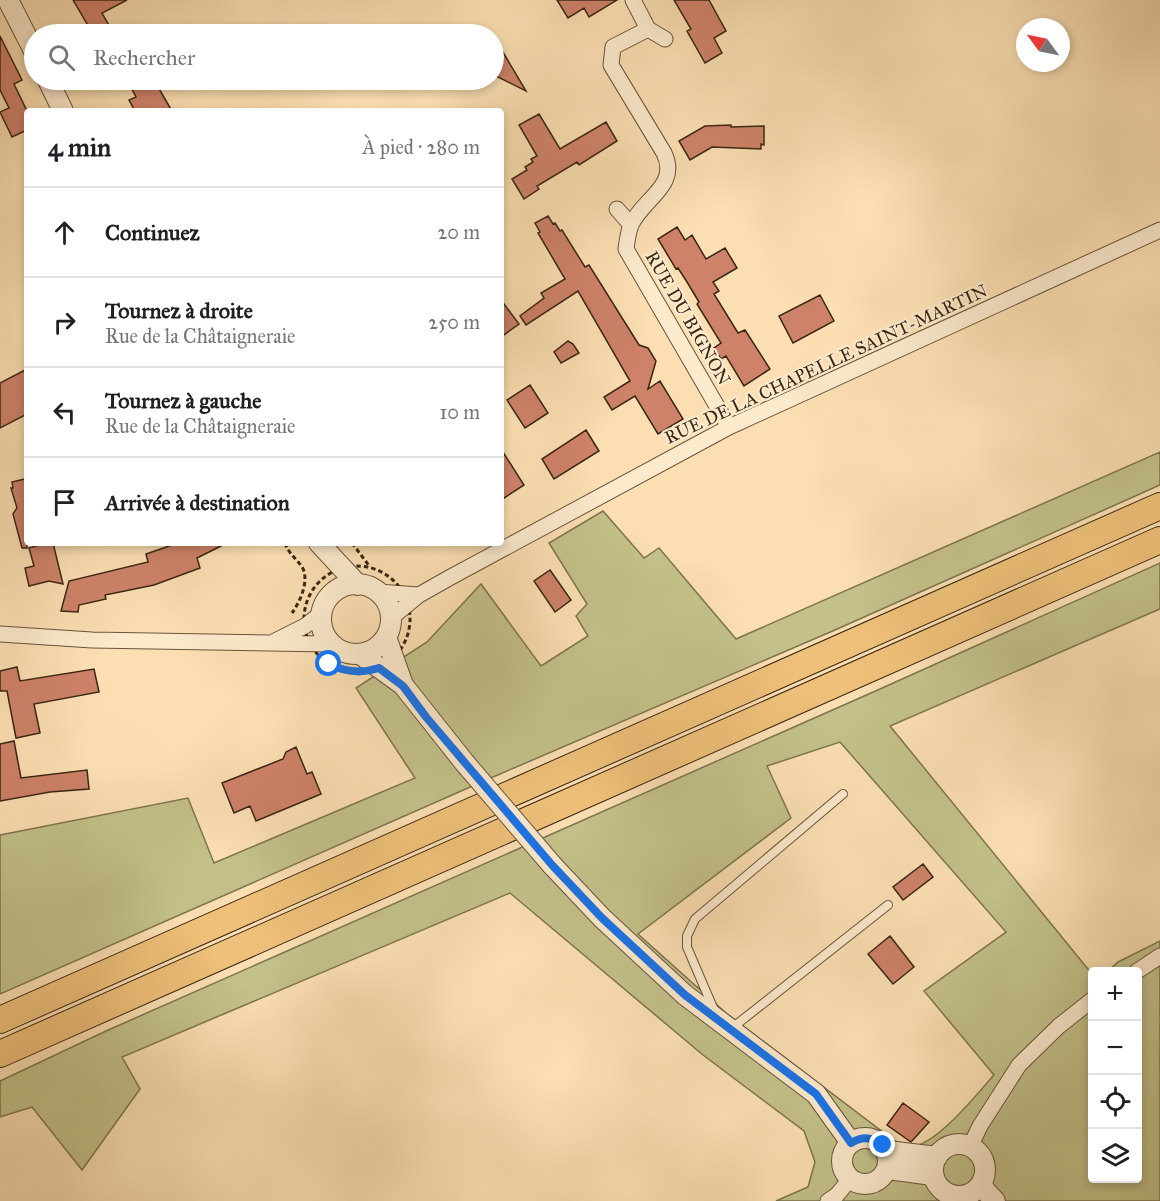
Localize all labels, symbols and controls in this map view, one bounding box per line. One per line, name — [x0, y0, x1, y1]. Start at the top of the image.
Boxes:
north arrow — [1016, 18, 1070, 72]
search box — [24, 24, 504, 90]
icon: search — [45, 41, 78, 74]
text: Rechercher — [93, 44, 195, 71]
text: 4 min — [48, 131, 111, 163]
text: À pied · 280 m — [362, 135, 480, 159]
icon: ahead — [48, 216, 81, 249]
text: Continuez — [105, 219, 200, 246]
text: 20 m — [437, 220, 480, 244]
street label: RUE DU BIGNON — [641, 247, 735, 389]
street label: RUE DE LA CHAPELLE SAINT-MARTIN — [661, 279, 991, 449]
text: Tournez à droite — [105, 297, 253, 324]
icon: right — [48, 306, 81, 339]
text: 250 m — [428, 310, 480, 334]
text: Rue de la Châtaigneraie — [105, 324, 295, 348]
text: Tournez à gauche — [105, 387, 261, 414]
icon: left — [48, 396, 81, 429]
text: 10 m — [439, 400, 480, 424]
text: Rue de la Châtaigneraie — [105, 414, 295, 438]
icon: arrive — [48, 486, 81, 519]
text: Arrivée à destination — [105, 489, 290, 516]
route start — [315, 650, 341, 676]
map controls — [1088, 967, 1142, 1183]
button: + — [1088, 967, 1142, 1021]
button: − — [1088, 1021, 1142, 1075]
button: locate — [1088, 1075, 1142, 1129]
button: layers — [1088, 1129, 1142, 1183]
route end — [869, 1131, 895, 1157]

